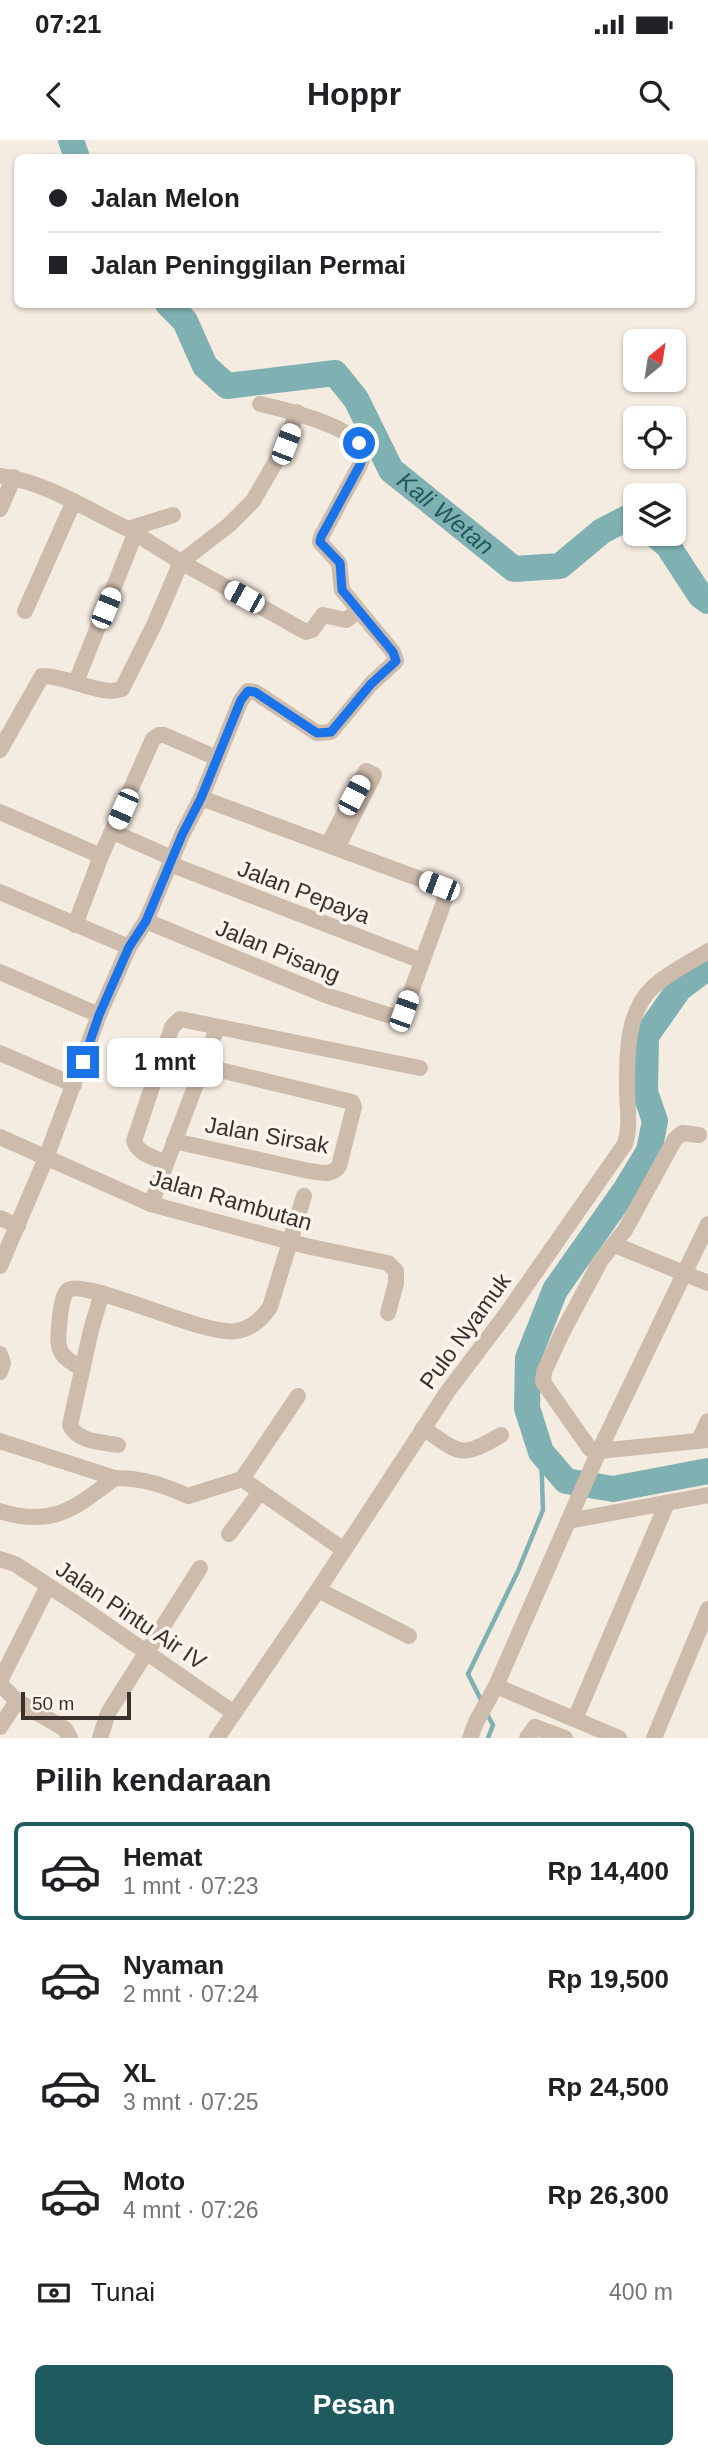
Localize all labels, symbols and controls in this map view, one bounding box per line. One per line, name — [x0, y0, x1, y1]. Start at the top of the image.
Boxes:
text: 07:21 — [35, 9, 102, 39]
icon: back — [35, 76, 73, 114]
text: Hoppr — [307, 76, 401, 112]
icon: search — [635, 76, 673, 114]
text: Jalan Melon — [91, 183, 240, 213]
text: Jalan Peninggilan Permai — [91, 250, 406, 280]
north arrow — [623, 329, 686, 392]
map controls — [623, 329, 686, 546]
button: locate — [623, 406, 686, 469]
car — [269, 421, 304, 467]
route start — [343, 427, 375, 459]
water label: Kali Wetan — [392, 466, 499, 560]
button: layers — [623, 483, 686, 546]
car — [221, 578, 268, 616]
car — [89, 585, 124, 631]
car — [335, 772, 374, 818]
car — [105, 786, 142, 832]
street label: Jalan Pepaya — [234, 855, 374, 929]
car — [416, 869, 463, 903]
street label: Jalan Pisang — [212, 914, 344, 988]
car — [387, 988, 422, 1034]
callout: 1 mnt — [108, 1038, 223, 1086]
route end — [67, 1046, 99, 1078]
text: 1 mnt — [134, 1049, 196, 1075]
street label: Jalan Sirsak — [203, 1111, 331, 1159]
street label: Jalan Rambutan — [147, 1164, 315, 1236]
street label: Pulo Nyamuk — [414, 1268, 516, 1394]
street label: Jalan Pintu Air IV — [51, 1555, 211, 1675]
scale bar — [21, 1689, 131, 1721]
text: 50 m — [32, 1693, 74, 1714]
text: Pilih kendaraan — [35, 1762, 272, 1798]
icon: car — [39, 1840, 102, 1903]
text: Hemat — [123, 1842, 202, 1872]
text: Rp 14,400 — [548, 1856, 669, 1886]
text: 1 mnt · 07:23 — [123, 1873, 259, 1899]
icon: car — [39, 1948, 102, 2011]
text: Nyaman — [123, 1950, 224, 1980]
text: Rp 19,500 — [548, 1964, 669, 1994]
text: 2 mnt · 07:24 — [123, 1981, 259, 2007]
icon: car — [39, 2056, 102, 2119]
text: XL — [123, 2058, 156, 2088]
text: Rp 24,500 — [548, 2072, 669, 2102]
text: 3 mnt · 07:25 — [123, 2089, 259, 2115]
icon: car — [39, 2164, 102, 2227]
text: Moto — [123, 2166, 185, 2196]
text: Rp 26,300 — [548, 2180, 669, 2210]
text: 4 mnt · 07:26 — [123, 2197, 259, 2223]
icon: cash — [35, 2274, 73, 2312]
text: Tunai — [91, 2277, 155, 2307]
text: 400 m — [609, 2279, 673, 2305]
button: Pesan — [35, 2365, 673, 2445]

